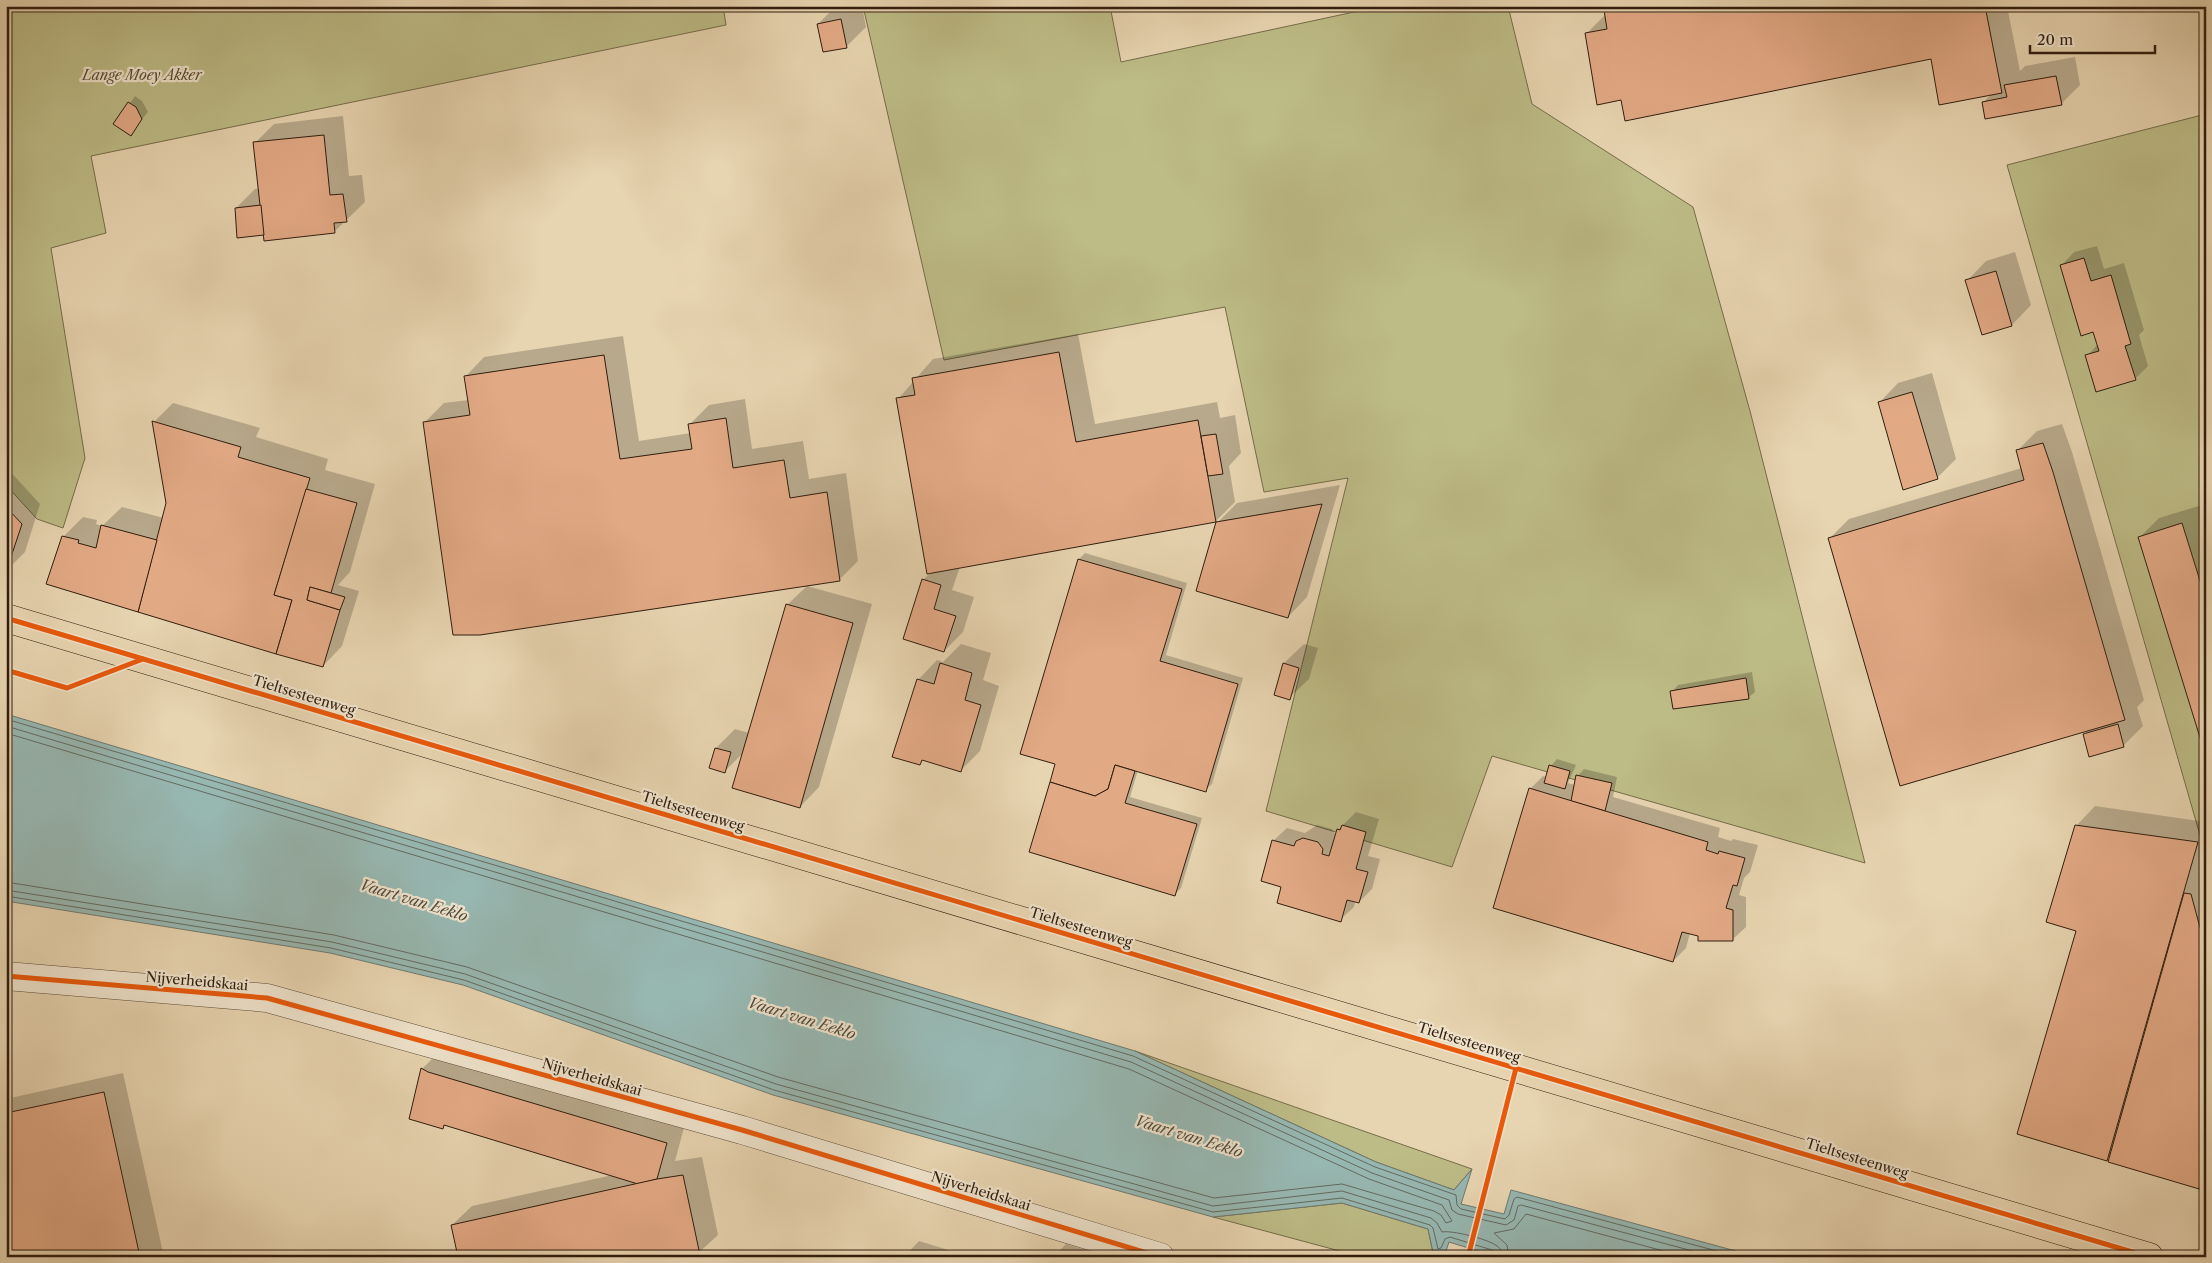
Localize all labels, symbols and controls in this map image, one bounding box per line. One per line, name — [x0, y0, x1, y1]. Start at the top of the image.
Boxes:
scale bar — [2030, 22, 2154, 54]
text: 20 m — [2037, 30, 2073, 49]
park label: Lange Moey Akker — [81, 66, 203, 84]
street label: Tieltsesteenweg — [250, 671, 358, 719]
street label: Tieltsesteenweg — [639, 787, 747, 835]
water label: Vaart van Eeklo — [358, 875, 470, 925]
street label: Tieltsesteenweg — [1027, 903, 1135, 951]
street label: Nijverheidskaai — [145, 968, 249, 994]
water label: Vaart van Eeklo — [746, 993, 858, 1043]
street label: Tieltsesteenweg — [1415, 1018, 1523, 1066]
street label: Nijverheidskaai — [540, 1054, 644, 1100]
water label: Vaart van Eeklo — [1133, 1111, 1245, 1161]
street label: Tieltsesteenweg — [1803, 1134, 1911, 1182]
street label: Nijverheidskaai — [929, 1167, 1033, 1215]

